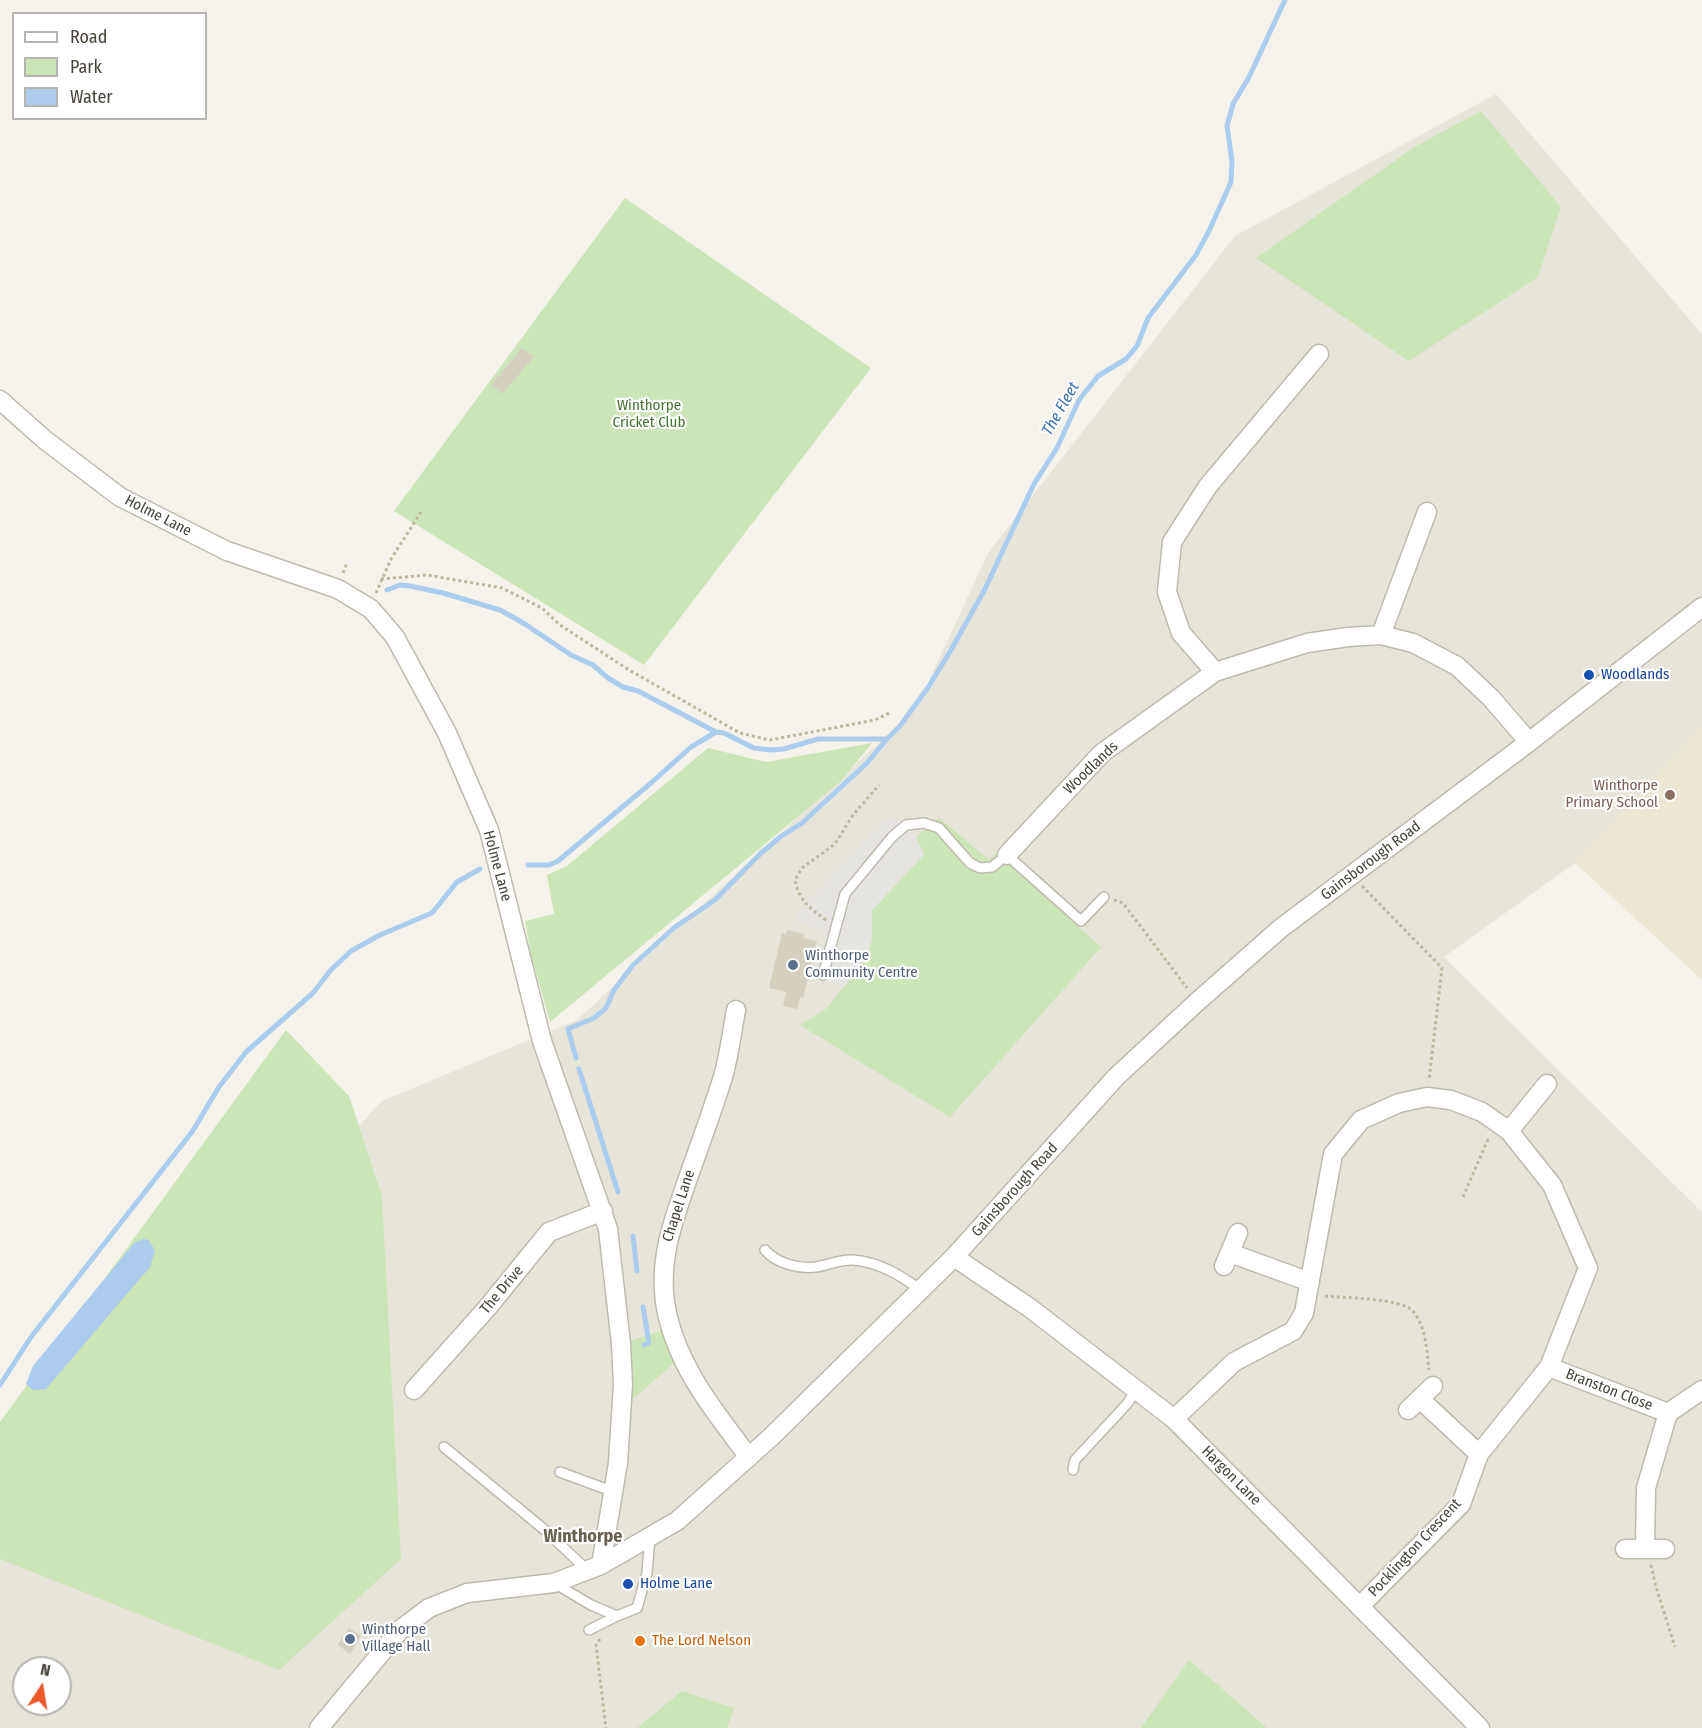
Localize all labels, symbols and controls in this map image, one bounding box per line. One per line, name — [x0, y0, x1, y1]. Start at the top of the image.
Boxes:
legend — [12, 12, 207, 120]
text: Road — [70, 26, 107, 48]
text: Park — [70, 56, 102, 78]
text: Water — [70, 86, 113, 108]
water label: The Fleet — [1038, 379, 1084, 439]
park label: Winthorpe Cricket Club — [613, 397, 685, 432]
street label: Holme Lane — [122, 491, 194, 541]
place label: Woodlands — [1601, 666, 1669, 684]
marker: Woodlands — [1582, 668, 1596, 682]
street label: Woodlands — [1060, 738, 1122, 798]
place label: Winthorpe Primary School — [1566, 777, 1658, 812]
marker: Winthorpe Primary School — [1663, 788, 1677, 802]
street label: Gainsborough Road — [1318, 818, 1424, 904]
street label: Holme Lane — [479, 829, 515, 903]
place label: Winthorpe Community Centre — [805, 947, 918, 982]
marker: Winthorpe Community Centre — [786, 958, 800, 972]
street label: Gainsborough Road — [968, 1139, 1062, 1241]
street label: Chapel Lane — [659, 1168, 699, 1244]
street label: The Drive — [477, 1262, 527, 1318]
street label: Branston Close — [1563, 1365, 1655, 1415]
street label: Hargon Lane — [1197, 1442, 1265, 1510]
street label: Pocklington Crescent — [1365, 1495, 1465, 1601]
district label: Winthorpe — [544, 1526, 622, 1548]
place label: Holme Lane — [640, 1575, 713, 1593]
marker: Holme Lane — [621, 1577, 635, 1591]
place label: Winthorpe Village Hall — [362, 1621, 430, 1656]
marker: Winthorpe Village Hall — [343, 1632, 357, 1646]
place label: The Lord Nelson — [652, 1632, 751, 1650]
marker: The Lord Nelson — [633, 1634, 647, 1648]
north arrow — [12, 1656, 72, 1716]
text: N — [39, 1660, 52, 1680]

